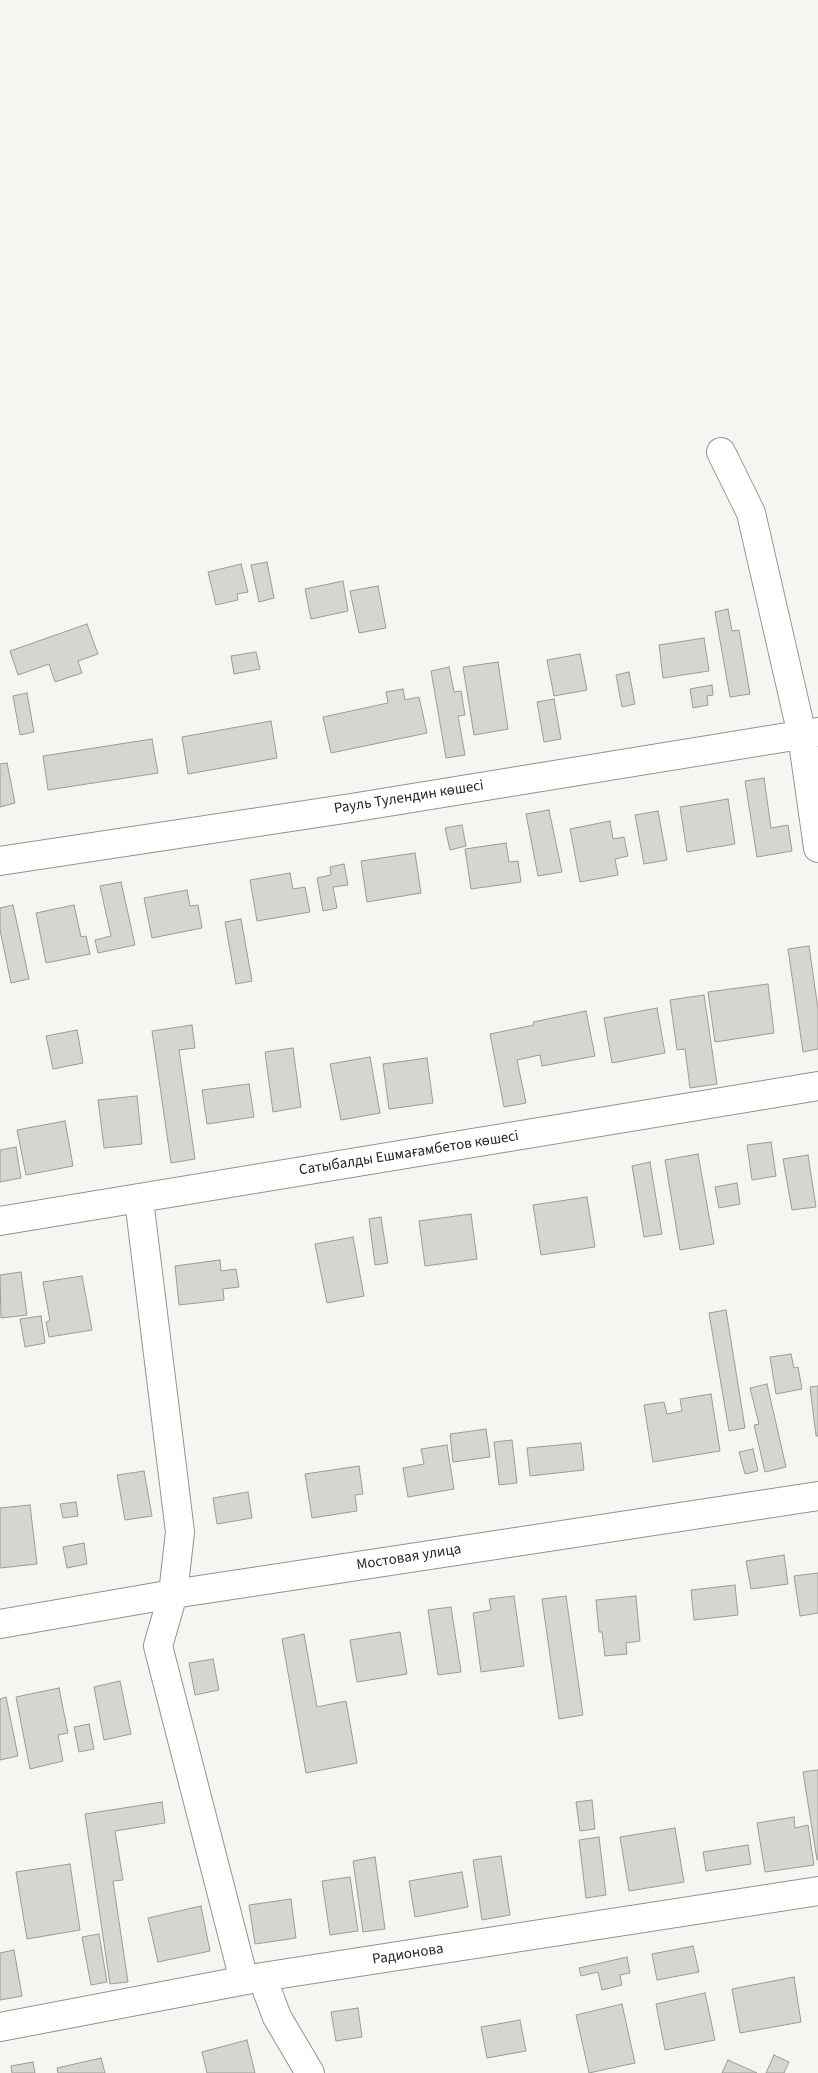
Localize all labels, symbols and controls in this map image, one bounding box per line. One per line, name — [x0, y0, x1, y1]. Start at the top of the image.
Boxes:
street label: Рауль Тулендин көшесі — [333, 777, 485, 819]
street label: Сатыбалды Ешмағамбетов көшесі — [298, 1128, 520, 1180]
street label: Мостовая улица — [355, 1541, 463, 1575]
street label: Радионова — [371, 1940, 445, 1970]

